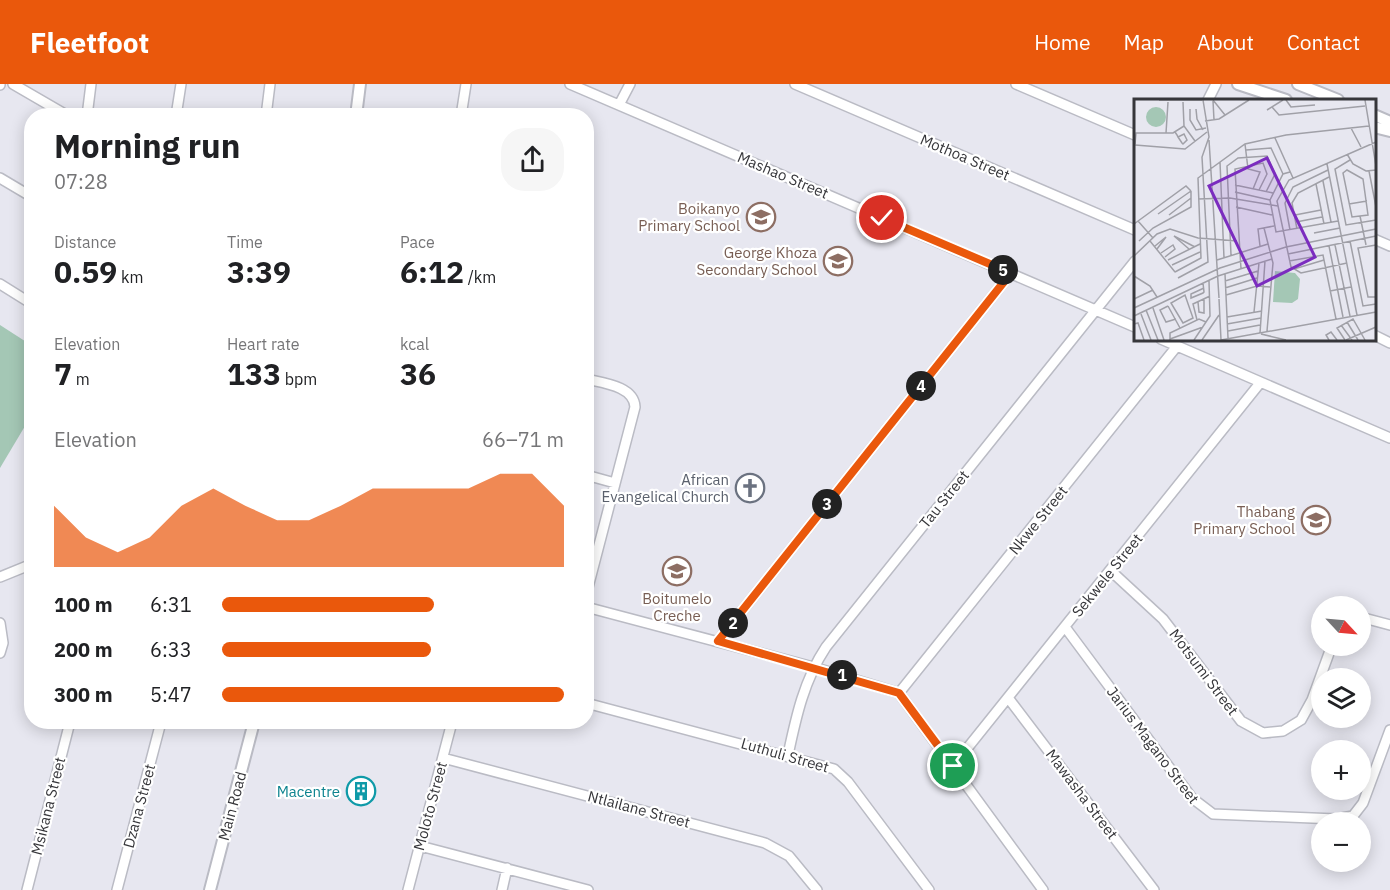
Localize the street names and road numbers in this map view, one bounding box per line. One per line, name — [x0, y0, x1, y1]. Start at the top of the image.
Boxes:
street label: Mothoa Street — [917, 130, 1013, 184]
street label: Mashao Street — [735, 147, 831, 203]
street label: Tau Street — [915, 466, 973, 532]
street label: Nkwe Street — [1005, 482, 1071, 558]
street label: Sekwele Street — [1068, 530, 1146, 620]
street label: Motsumi Street — [1165, 625, 1243, 719]
street label: Jarius Magano Street — [1103, 683, 1203, 807]
street label: Luthuli Street — [739, 733, 831, 777]
street label: Mawasha Street — [1042, 745, 1122, 843]
street label: Msikana Street — [27, 755, 69, 857]
street label: Moloto Street — [409, 759, 451, 853]
street label: Dzana Street — [119, 762, 159, 850]
street label: Main Road — [214, 769, 250, 843]
street label: Ntlailane Street — [586, 786, 692, 832]

